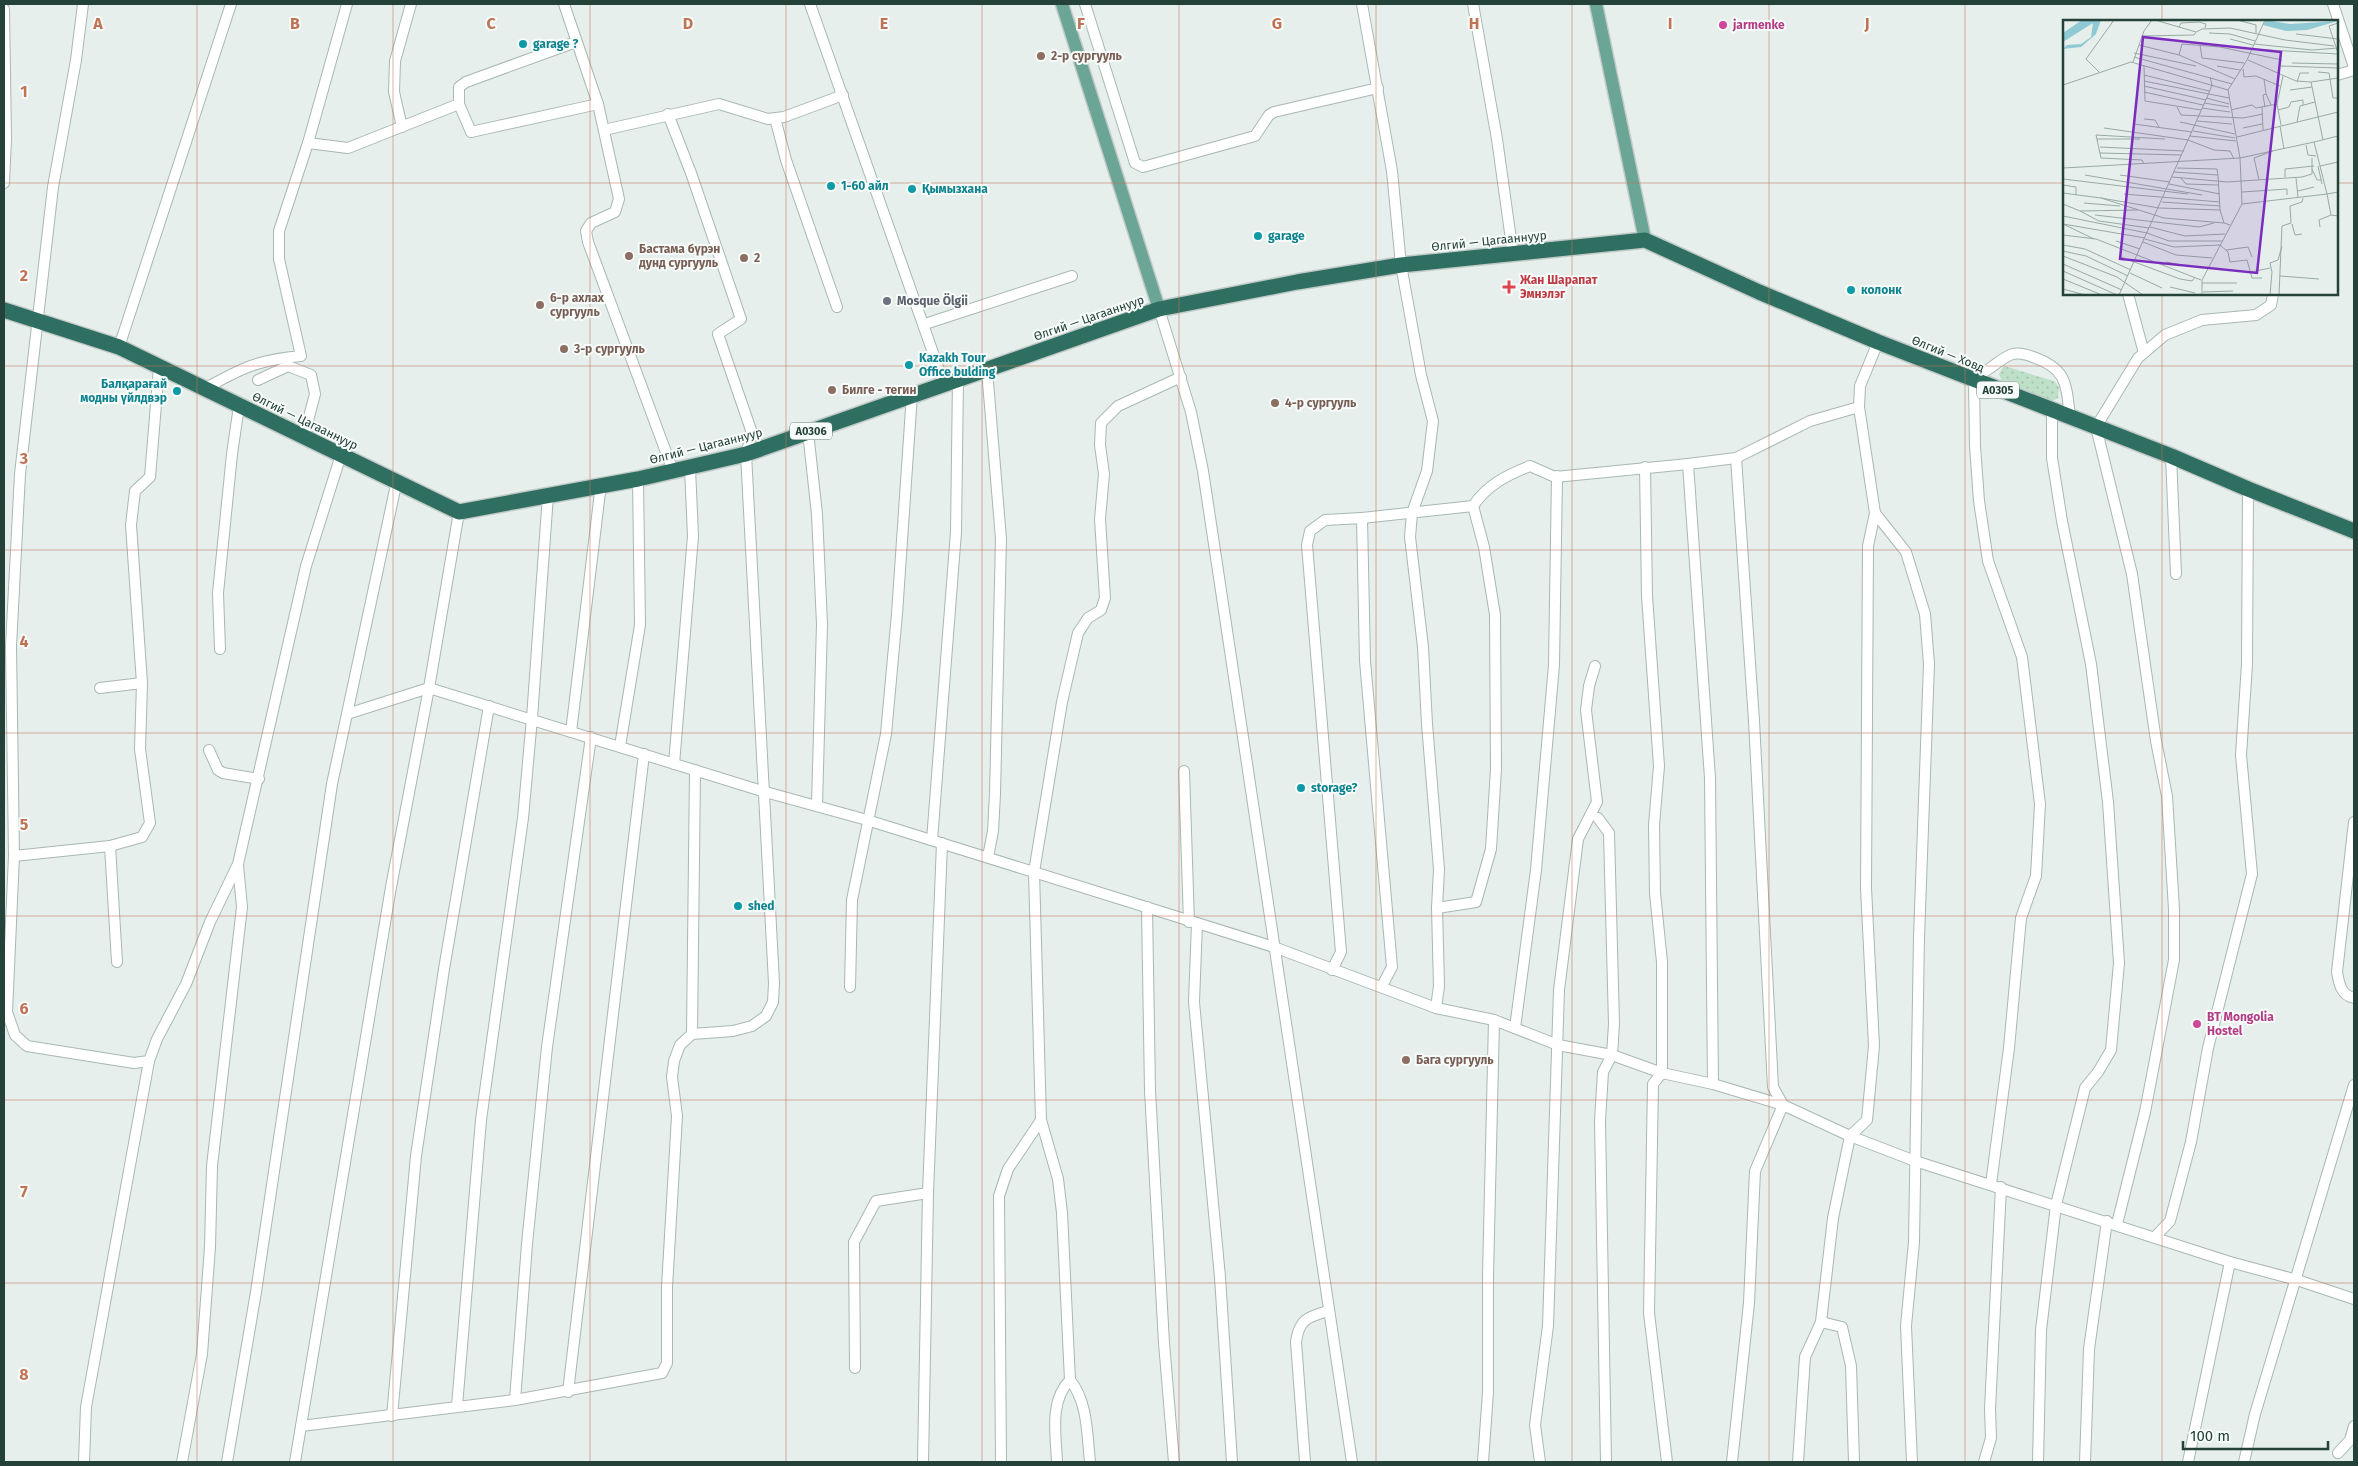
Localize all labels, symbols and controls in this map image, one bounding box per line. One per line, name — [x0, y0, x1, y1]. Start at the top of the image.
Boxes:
text: A — [92, 14, 103, 33]
text: B — [290, 14, 300, 33]
text: C — [486, 14, 496, 33]
text: D — [683, 14, 693, 33]
text: E — [880, 14, 888, 33]
text: F — [1077, 14, 1085, 33]
text: G — [1272, 14, 1282, 33]
text: H — [1469, 14, 1479, 33]
text: I — [1668, 14, 1672, 33]
text: J — [1863, 14, 1870, 33]
place label: jarmenke — [1732, 18, 1785, 32]
marker: jarmenke — [1717, 19, 1729, 31]
inset map — [2063, 20, 2338, 295]
place label: garage ? — [533, 37, 579, 51]
marker: garage ? — [517, 38, 529, 50]
place label: 2-р сургууль — [1051, 49, 1122, 63]
marker: 2-р сургууль — [1035, 50, 1047, 62]
text: 1 — [20, 82, 28, 101]
place label: 1-60 айл — [841, 179, 889, 193]
marker: 1-60 айл — [825, 180, 837, 192]
place label: Қымызхана — [922, 182, 988, 196]
marker: Қымызхана — [906, 183, 918, 195]
street label: Өлгий — Цагааннуур — [1431, 228, 1547, 254]
place label: garage — [1268, 229, 1305, 243]
marker: garage — [1252, 230, 1264, 242]
place label: Бастама бүрэн дунд сургууль — [639, 242, 720, 270]
marker: Бастама бүрэн дунд сургууль — [623, 250, 635, 262]
place label: 2 — [754, 251, 760, 265]
marker: 2 — [738, 252, 750, 264]
text: 2 — [20, 266, 28, 285]
place label: Жан Шарапат Эмнэлэг — [1519, 273, 1598, 301]
marker: Жан Шарапат Эмнэлэг — [1502, 280, 1516, 294]
place label: колонк — [1861, 283, 1902, 297]
marker: колонк — [1845, 284, 1857, 296]
place label: 6-р ахлах сургууль — [550, 291, 605, 319]
place label: Mosque Ölgii — [897, 292, 968, 308]
street label: Өлгий — Цагааннуур — [1032, 293, 1146, 343]
marker: Mosque Ölgii — [881, 295, 893, 307]
marker: 6-р ахлах сургууль — [534, 299, 546, 311]
street label: Өлгий — Ховд — [1910, 333, 1987, 375]
place label: 3-р сургууль — [573, 342, 646, 356]
marker: 3-р сургууль — [558, 343, 570, 355]
place label: Kazakh Tour Office bulding — [919, 351, 996, 379]
marker: Kazakh Tour Office bulding — [903, 359, 915, 371]
place label: Балқарағай модны үйлдвэр — [80, 377, 167, 405]
road number: A0305 — [1977, 382, 2019, 398]
place label: Билге - тегин — [842, 383, 917, 397]
marker: Билге - тегин — [826, 384, 838, 396]
marker: Балқарағай модны үйлдвэр — [171, 385, 183, 397]
street label: Өлгий — Цагааннуур — [250, 389, 360, 453]
place label: 4-р сургууль — [1285, 396, 1357, 410]
marker: 4-р сургууль — [1269, 397, 1281, 409]
road number: A0306 — [790, 422, 832, 440]
street label: Өлгий — Цагааннуур — [648, 425, 764, 467]
text: 3 — [19, 449, 28, 468]
text: 4 — [19, 632, 29, 651]
place label: storage? — [1311, 781, 1358, 795]
marker: storage? — [1295, 782, 1307, 794]
text: 5 — [20, 815, 29, 834]
place label: shed — [748, 899, 775, 913]
marker: shed — [732, 900, 744, 912]
text: 6 — [19, 999, 29, 1018]
place label: BT Mongolia Hostel — [2207, 1010, 2274, 1038]
marker: BT Mongolia Hostel — [2191, 1018, 2203, 1030]
place label: Бага сургууль — [1416, 1053, 1494, 1067]
marker: Бага сургууль — [1400, 1054, 1412, 1066]
text: 7 — [20, 1182, 28, 1201]
text: 8 — [19, 1365, 29, 1384]
scale bar — [2183, 1418, 2328, 1450]
text: 100 m — [2190, 1427, 2230, 1445]

